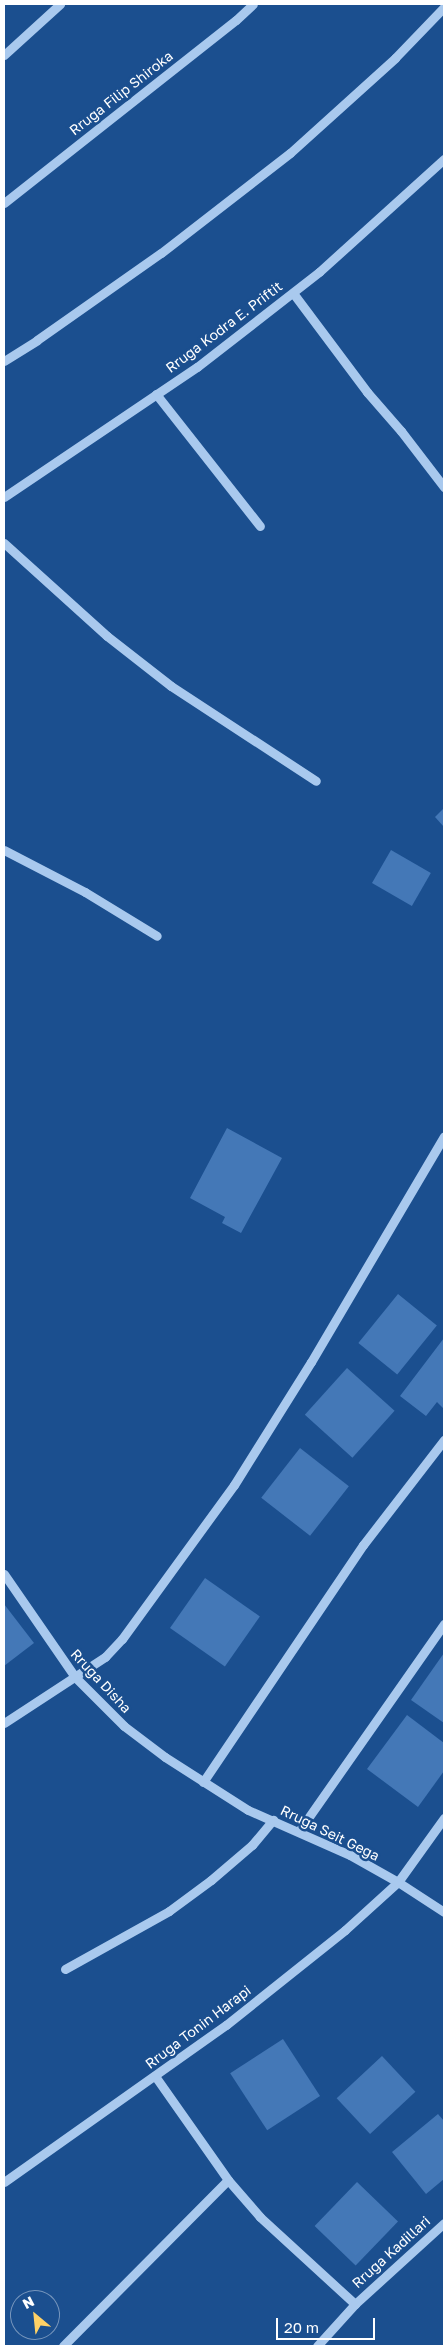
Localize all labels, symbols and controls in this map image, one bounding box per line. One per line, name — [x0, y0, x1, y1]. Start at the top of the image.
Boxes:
street label: Rruga Filip Shiroka — [66, 47, 176, 139]
street label: Rruga Kodra E. Priftit — [162, 278, 286, 376]
street label: Rruga Disha — [67, 1646, 135, 1716]
street label: Rruga Seit Gega — [278, 1802, 382, 1864]
street label: Rruga Tonin Harapi — [142, 1982, 254, 2072]
street label: Rruga Kadillari — [348, 2213, 434, 2291]
north arrow — [10, 2290, 60, 2340]
text: N — [19, 2292, 37, 2312]
scale bar — [278, 2308, 377, 2340]
text: 20 m — [284, 2318, 319, 2336]

